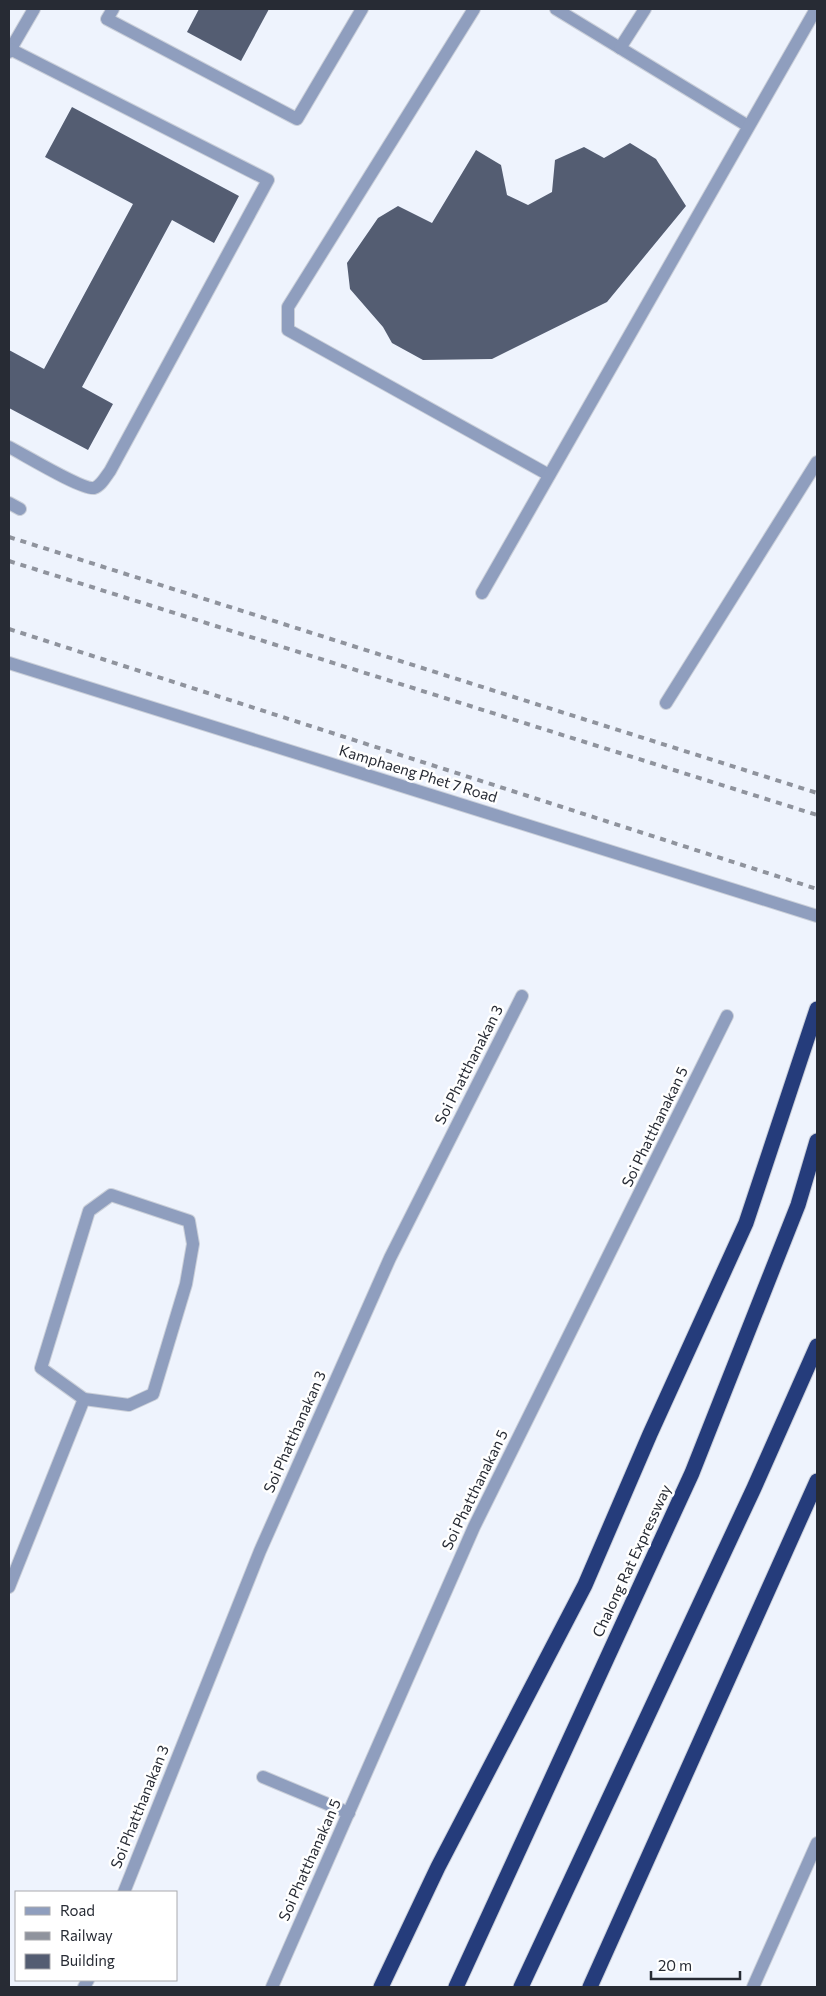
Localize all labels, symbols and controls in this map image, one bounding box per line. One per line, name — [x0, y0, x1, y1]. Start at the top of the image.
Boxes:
street label: Kamphaeng Phet 7 Road — [337, 740, 500, 806]
street label: Soi Phatthanakan 3 — [430, 1002, 506, 1127]
street label: Soi Phatthanakan 5 — [617, 1063, 691, 1190]
street label: Soi Phatthanakan 3 — [259, 1368, 329, 1495]
street label: Soi Phatthanakan 5 — [437, 1426, 511, 1553]
street label: Chalong Rat Expressway — [588, 1481, 674, 1640]
street label: Soi Phatthanakan 3 — [106, 1742, 172, 1871]
street label: Soi Phatthanakan 5 — [274, 1796, 344, 1923]
legend — [15, 1891, 178, 1981]
text: Road — [60, 1901, 95, 1919]
text: Railway — [60, 1926, 113, 1944]
scale bar — [651, 1948, 740, 1980]
text: Building — [60, 1951, 115, 1969]
text: 20 m — [658, 1956, 692, 1974]

